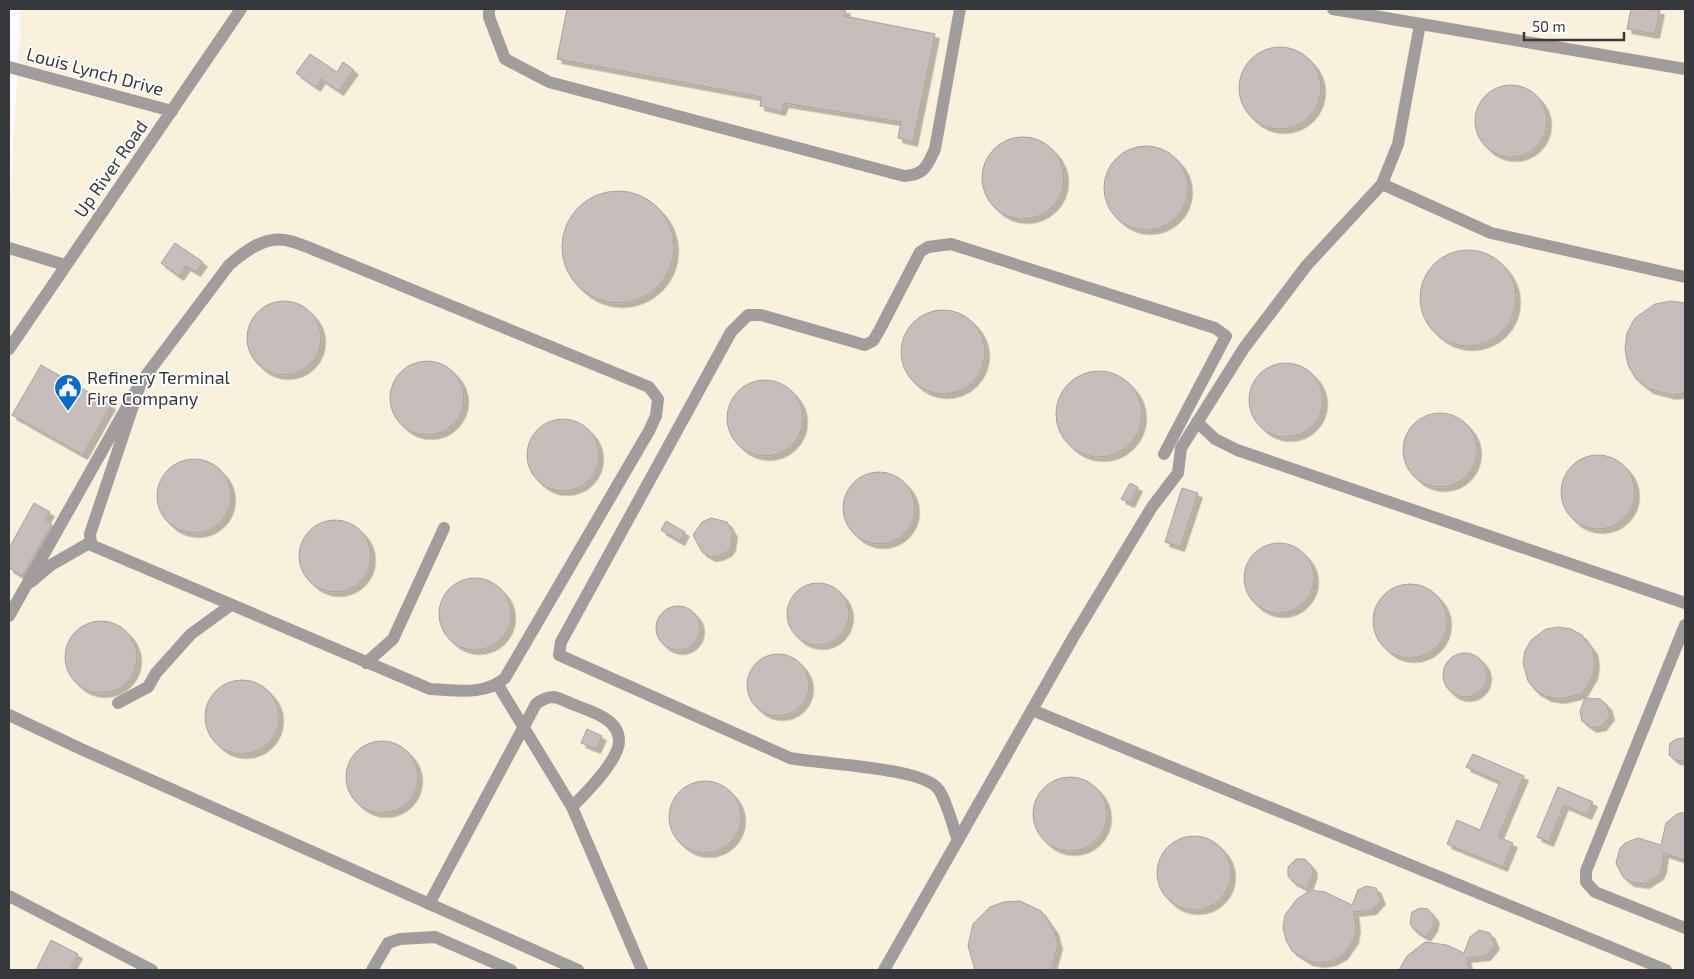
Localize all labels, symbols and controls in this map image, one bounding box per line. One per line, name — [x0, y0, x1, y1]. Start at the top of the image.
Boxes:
scale bar — [1524, 10, 1624, 42]
text: 50 m — [1532, 17, 1566, 35]
street label: Louis Lynch Drive — [24, 42, 166, 100]
street label: Up River Road — [69, 116, 152, 221]
place label: Refinery Terminal Fire Company — [87, 366, 231, 409]
public building icon: Refinery Terminal Fire Company — [53, 373, 83, 412]

